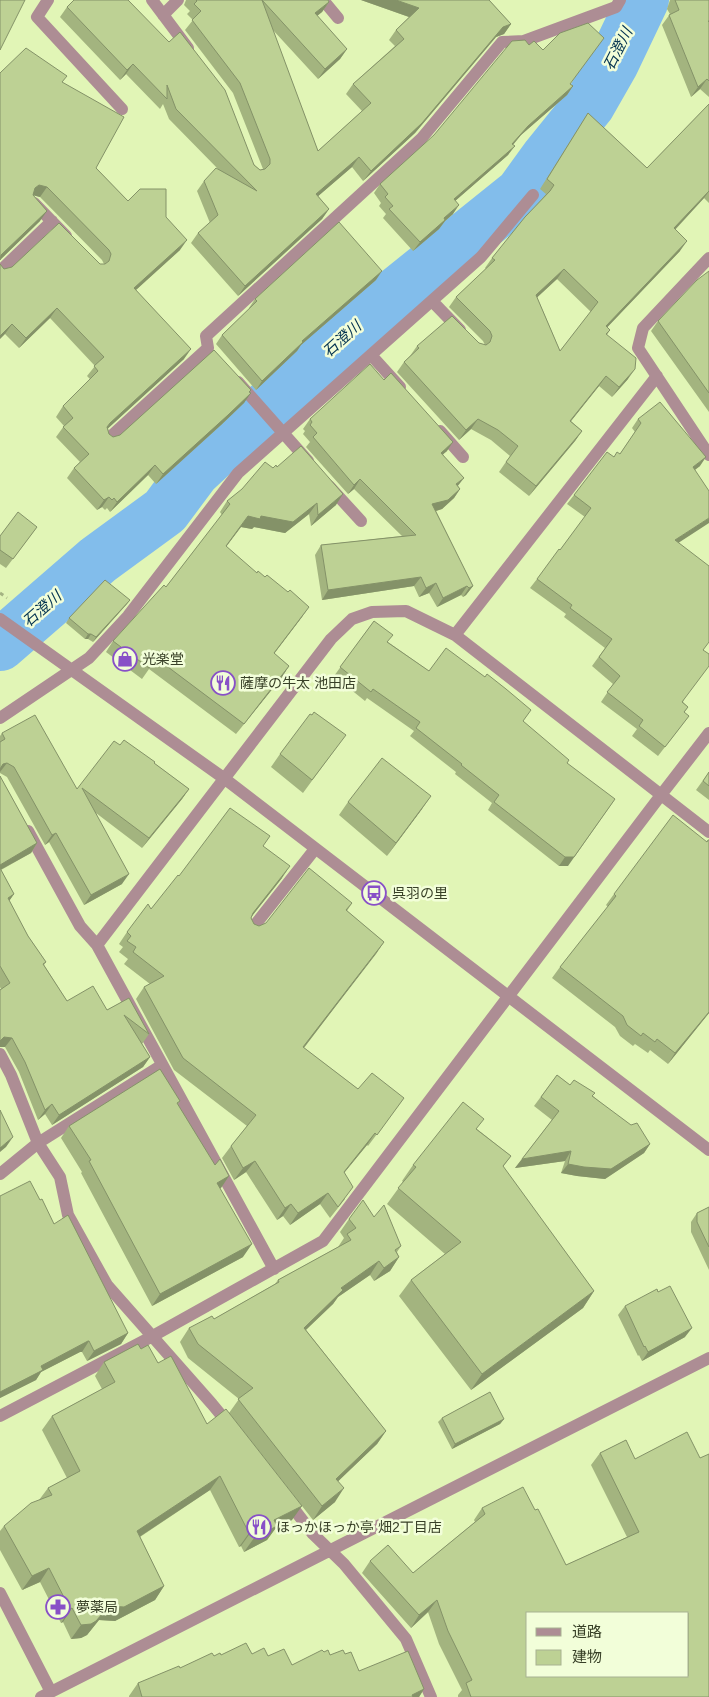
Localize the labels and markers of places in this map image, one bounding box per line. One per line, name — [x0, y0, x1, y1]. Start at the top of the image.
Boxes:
shop icon: 光楽堂 — [112, 646, 138, 672]
place label: 光楽堂 — [142, 651, 184, 667]
restaurant icon: 薩摩の牛太 池田店 — [210, 670, 236, 696]
place label: 薩摩の牛太 池田店 — [240, 675, 356, 691]
bus stop icon: 呉羽の里 — [361, 880, 387, 906]
place label: 呉羽の里 — [392, 885, 448, 901]
restaurant icon: ほっかほっか亭 畑2丁目店 — [246, 1514, 272, 1540]
place label: ほっかほっか亭 畑2丁目店 — [276, 1519, 442, 1535]
pharmacy icon: 夢薬局 — [45, 1594, 71, 1620]
place label: 夢薬局 — [76, 1599, 118, 1615]

